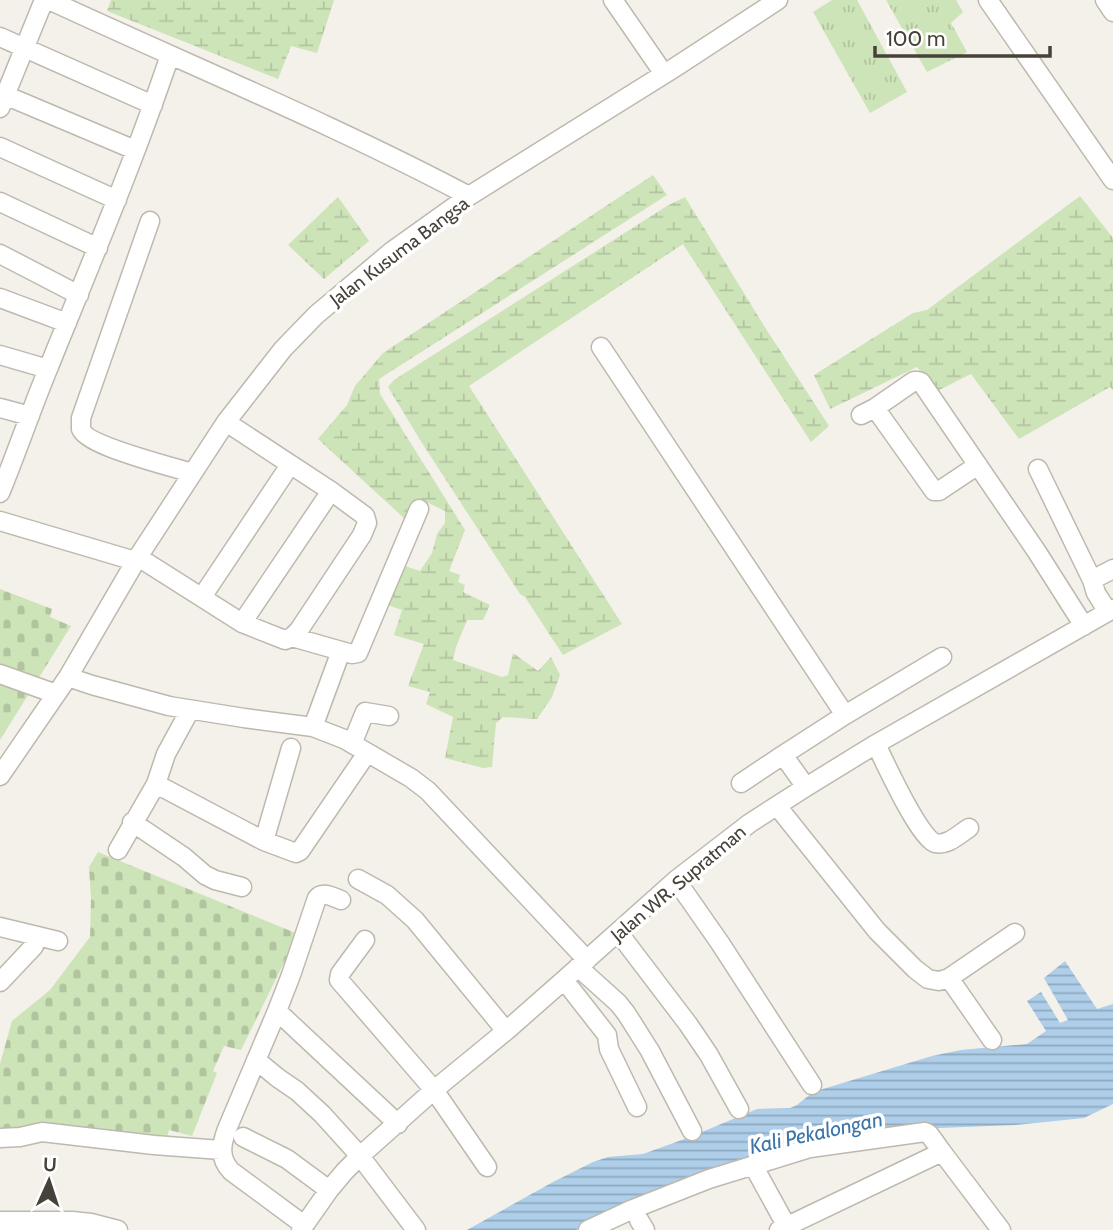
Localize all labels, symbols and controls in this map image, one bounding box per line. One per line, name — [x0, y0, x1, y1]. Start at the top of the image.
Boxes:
scale bar — [875, 14, 1050, 58]
text: 100 m — [886, 26, 945, 51]
street label: Jalan Kusuma Bangsa — [325, 192, 473, 312]
street label: Jalan WR. Supratman — [605, 820, 750, 947]
water label: Kali Pekalongan — [747, 1106, 885, 1159]
north arrow — [14, 1146, 84, 1216]
text: U — [42, 1153, 57, 1176]

